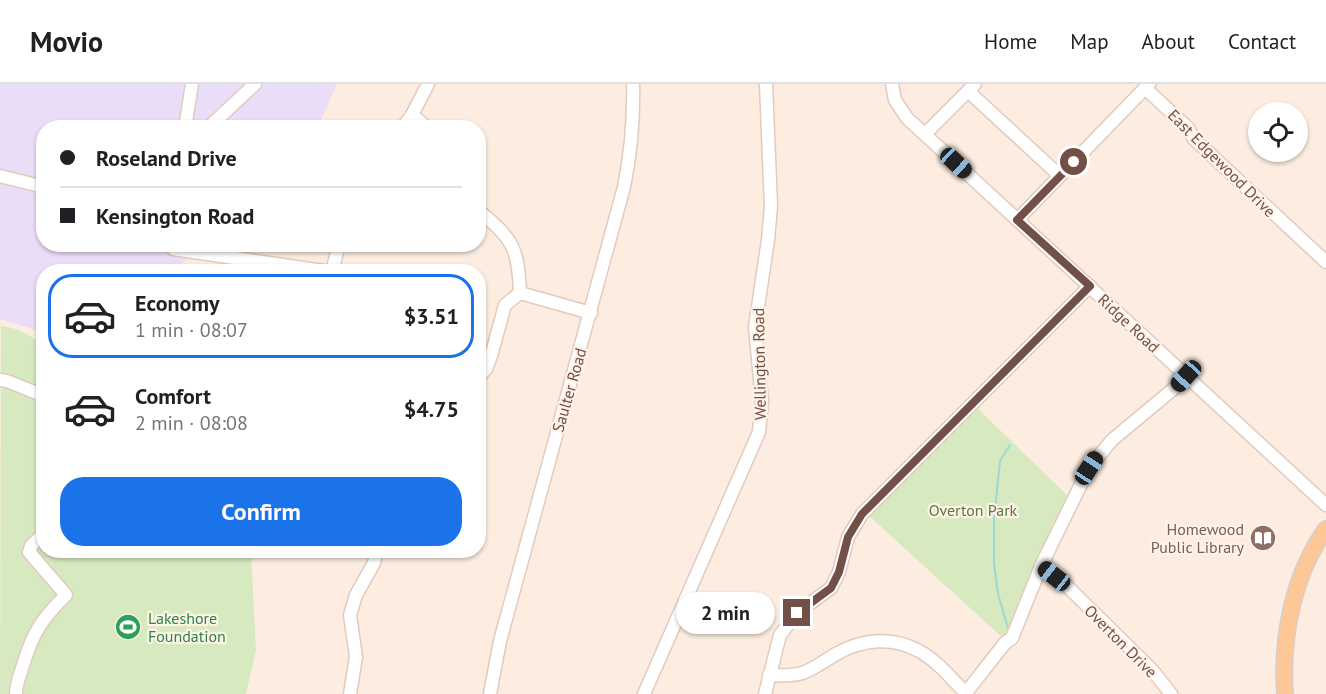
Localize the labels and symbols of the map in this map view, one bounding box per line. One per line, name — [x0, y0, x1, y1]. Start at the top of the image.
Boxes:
street label: East Edgewood Drive — [1164, 105, 1280, 221]
car — [937, 144, 975, 182]
route start — [1060, 148, 1087, 175]
street label: Ridge Road — [1094, 289, 1164, 357]
street label: Wellington Road — [748, 308, 770, 420]
street label: Saulter Road — [547, 346, 591, 434]
car — [1167, 357, 1205, 395]
car — [1072, 448, 1106, 488]
park label: Overton Park — [929, 500, 1018, 520]
place label: Homewood Public Library — [1151, 519, 1245, 557]
library icon: Homewood Public Library — [1248, 523, 1278, 553]
car — [1034, 558, 1074, 594]
callout: 2 min — [677, 592, 776, 634]
route end — [783, 599, 810, 626]
street label: Overton Drive — [1080, 600, 1162, 682]
place label: Lakeshore Foundation — [148, 608, 226, 646]
sports icon: Lakeshore Foundation — [113, 612, 143, 642]

